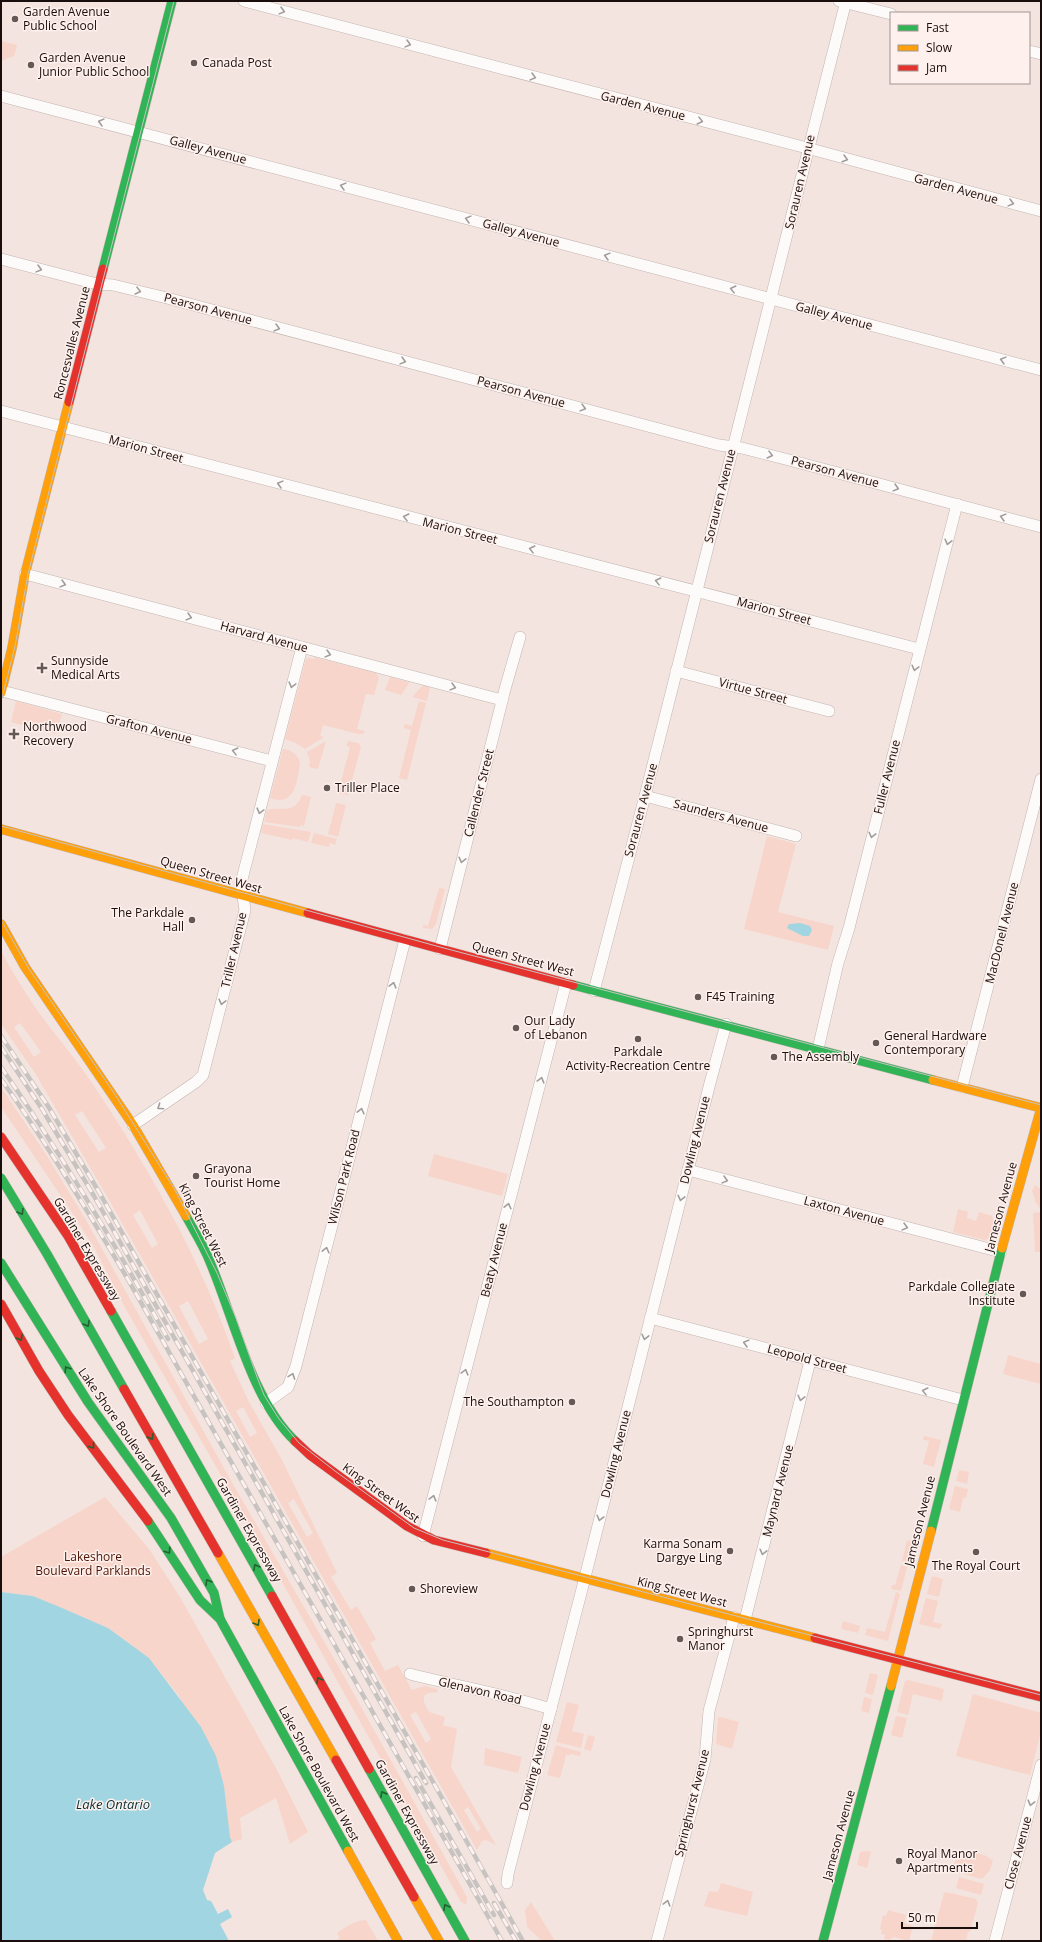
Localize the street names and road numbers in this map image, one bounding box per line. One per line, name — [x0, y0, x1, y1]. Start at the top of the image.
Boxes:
street label: Garden Avenue — [599, 87, 687, 124]
street label: Galley Avenue — [168, 131, 249, 168]
street label: Sorauren Avenue — [780, 133, 819, 231]
street label: Garden Avenue — [912, 169, 1000, 208]
street label: Galley Avenue — [481, 214, 562, 251]
street label: Roncesvalles Avenue — [49, 284, 94, 401]
street label: Pearson Avenue — [162, 289, 254, 329]
street label: Galley Avenue — [794, 297, 875, 334]
street label: Pearson Avenue — [475, 372, 567, 412]
street label: Marion Street — [107, 430, 185, 467]
street label: Sorauren Avenue — [700, 447, 740, 545]
street label: Pearson Avenue — [789, 452, 881, 492]
street label: Marion Street — [421, 513, 499, 548]
street label: Marion Street — [735, 592, 813, 629]
street label: Harvard Avenue — [218, 617, 310, 656]
street label: Virtue Street — [717, 673, 789, 708]
street label: Grafton Avenue — [104, 710, 194, 747]
street label: Fuller Avenue — [869, 738, 904, 816]
street label: Callender Street — [459, 747, 498, 839]
street label: Sorauren Avenue — [620, 761, 661, 859]
street label: Saunders Avenue — [672, 795, 771, 836]
street label: Queen Street West — [158, 852, 264, 897]
street label: MacDonell Avenue — [981, 880, 1022, 985]
street label: Triller Avenue — [217, 910, 251, 989]
street label: Queen Street West — [470, 937, 576, 980]
street label: Dowling Avenue — [675, 1094, 714, 1186]
street label: Wilson Park Road — [323, 1128, 364, 1226]
street label: Jameson Avenue — [980, 1160, 1021, 1255]
street label: King Street West — [175, 1180, 232, 1270]
street label: Laxton Avenue — [802, 1192, 887, 1230]
street label: Gardiner Expressway — [50, 1194, 126, 1305]
street label: Beaty Avenue — [476, 1221, 511, 1299]
street label: Leopold Street — [765, 1340, 849, 1377]
street label: Lake Shore Boulevard West — [75, 1364, 176, 1499]
street label: Dowling Avenue — [596, 1408, 635, 1500]
street label: Maynard Avenue — [758, 1443, 797, 1539]
street label: King Street West — [339, 1459, 423, 1526]
street label: Jameson Avenue — [900, 1473, 939, 1569]
street label: Gardiner Expressway — [213, 1474, 287, 1586]
street label: King Street West — [636, 1572, 729, 1611]
street label: Glenavon Road — [437, 1673, 523, 1708]
street label: Lake Shore Boulevard West — [275, 1703, 364, 1845]
street label: Dowling Avenue — [515, 1721, 554, 1813]
street label: Springhurst Avenue — [670, 1747, 713, 1858]
street label: Gardiner Expressway — [371, 1756, 444, 1868]
street label: Jameson Avenue — [818, 1788, 859, 1883]
street label: Close Avenue — [1000, 1814, 1036, 1891]

